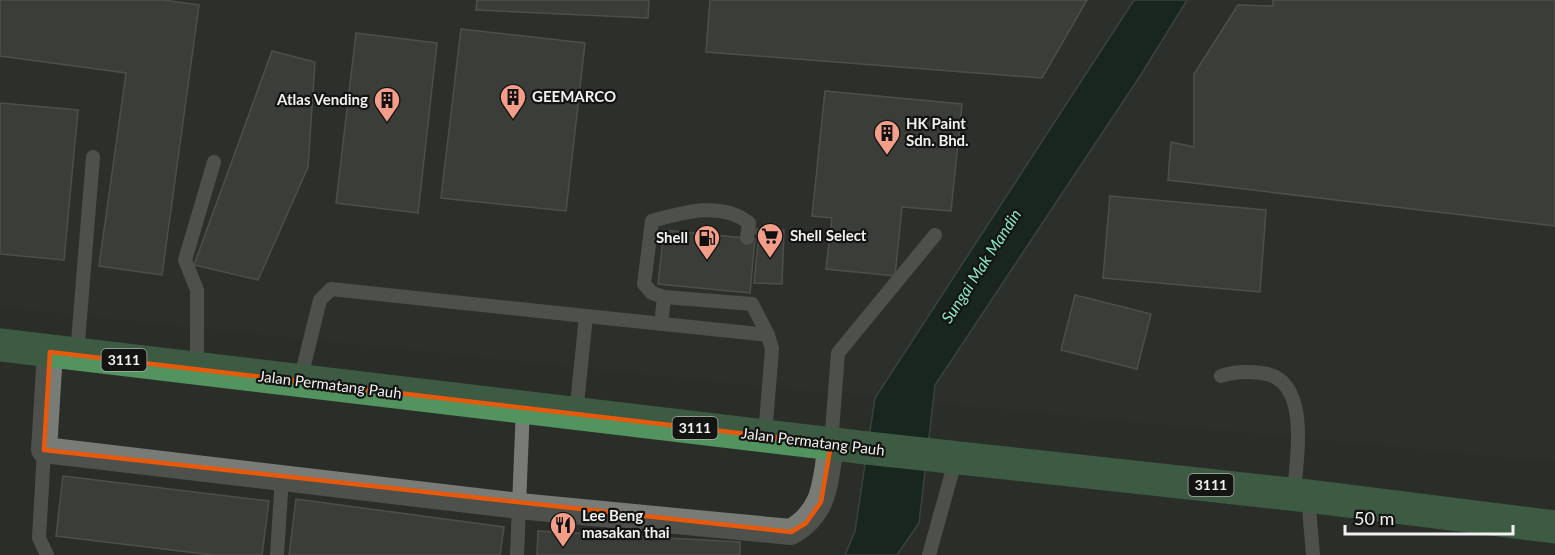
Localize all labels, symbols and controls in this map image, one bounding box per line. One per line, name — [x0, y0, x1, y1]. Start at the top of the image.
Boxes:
building icon: GEEMARCO — [498, 82, 528, 120]
building icon: Atlas Vending — [372, 85, 402, 123]
place label: GEEMARCO — [532, 87, 616, 105]
place label: Atlas Vending — [276, 90, 368, 108]
place label: HK Paint Sdn. Bhd. — [906, 114, 969, 149]
building icon: HK Paint Sdn. Bhd. — [872, 118, 902, 156]
water label: Sungai Mak Mandin — [937, 205, 1024, 326]
supermarket icon: Shell Select — [755, 221, 785, 259]
fuel station icon: Shell — [692, 223, 722, 261]
place label: Shell Select — [790, 226, 867, 244]
place label: Shell — [656, 228, 688, 246]
road number: 3111 — [102, 349, 146, 371]
street label: Jalan Permatang Pauh — [257, 366, 403, 402]
road number: 3111 — [672, 417, 718, 439]
street label: Jalan Permatang Pauh — [740, 423, 886, 459]
road number: 3111 — [1188, 474, 1234, 496]
scale bar — [1345, 498, 1513, 536]
place label: Lee Beng masakan thai — [582, 506, 670, 541]
text: 50 m — [1354, 507, 1394, 529]
restaurant icon: Lee Beng masakan thai — [548, 510, 578, 548]

